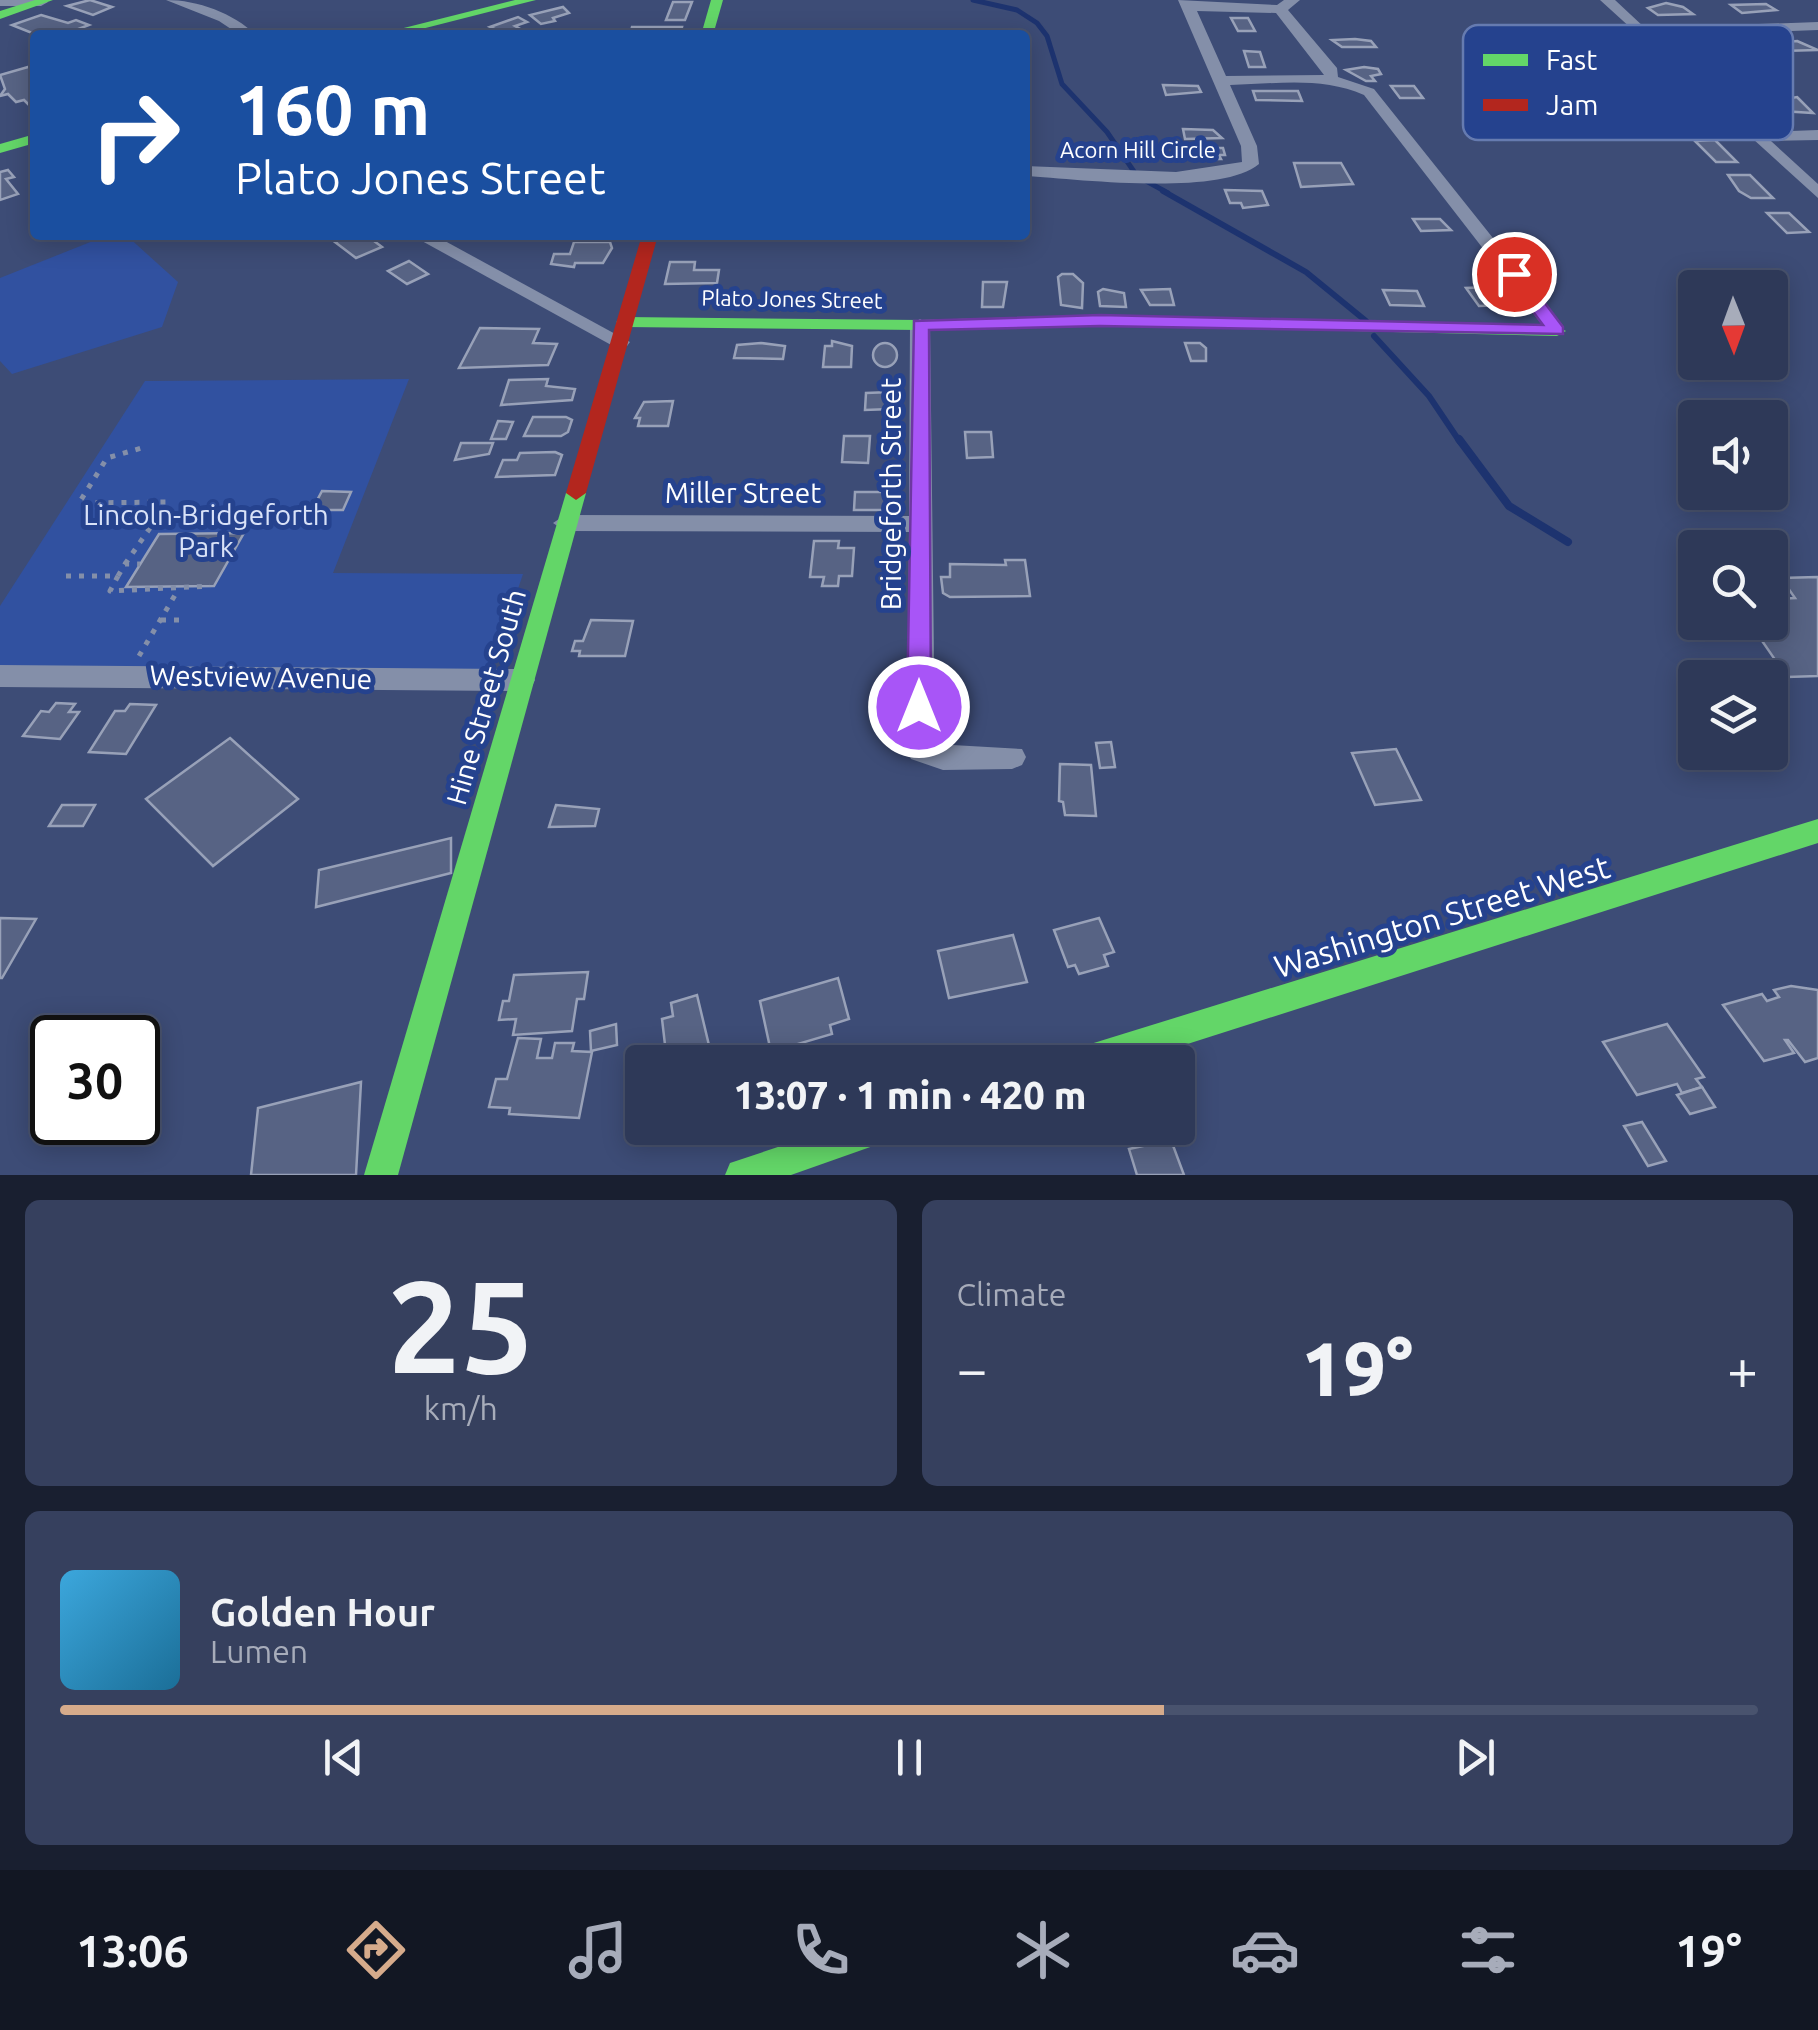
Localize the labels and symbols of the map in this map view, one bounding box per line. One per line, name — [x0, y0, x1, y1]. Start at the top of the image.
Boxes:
legend — [1463, 25, 1793, 140]
text: Fast — [1546, 44, 1597, 75]
text: Jam — [1546, 89, 1598, 120]
street label: Acorn Hill Circle — [1060, 137, 1216, 162]
pin — [1472, 232, 1557, 317]
north arrow — [1678, 270, 1788, 380]
street label: Plato Jones Street — [701, 284, 883, 313]
street label: Bridgeforth Street — [875, 378, 906, 610]
street label: Miller Street — [665, 477, 821, 508]
park label: Lincoln-Bridgeforth Park — [83, 499, 329, 562]
street label: Hine Street South — [440, 585, 531, 808]
position arrow — [867, 655, 971, 759]
street label: Westview Avenue — [149, 659, 373, 694]
street label: Washington Street West — [1270, 848, 1614, 984]
speed limit sign: 30 — [30, 1015, 160, 1145]

